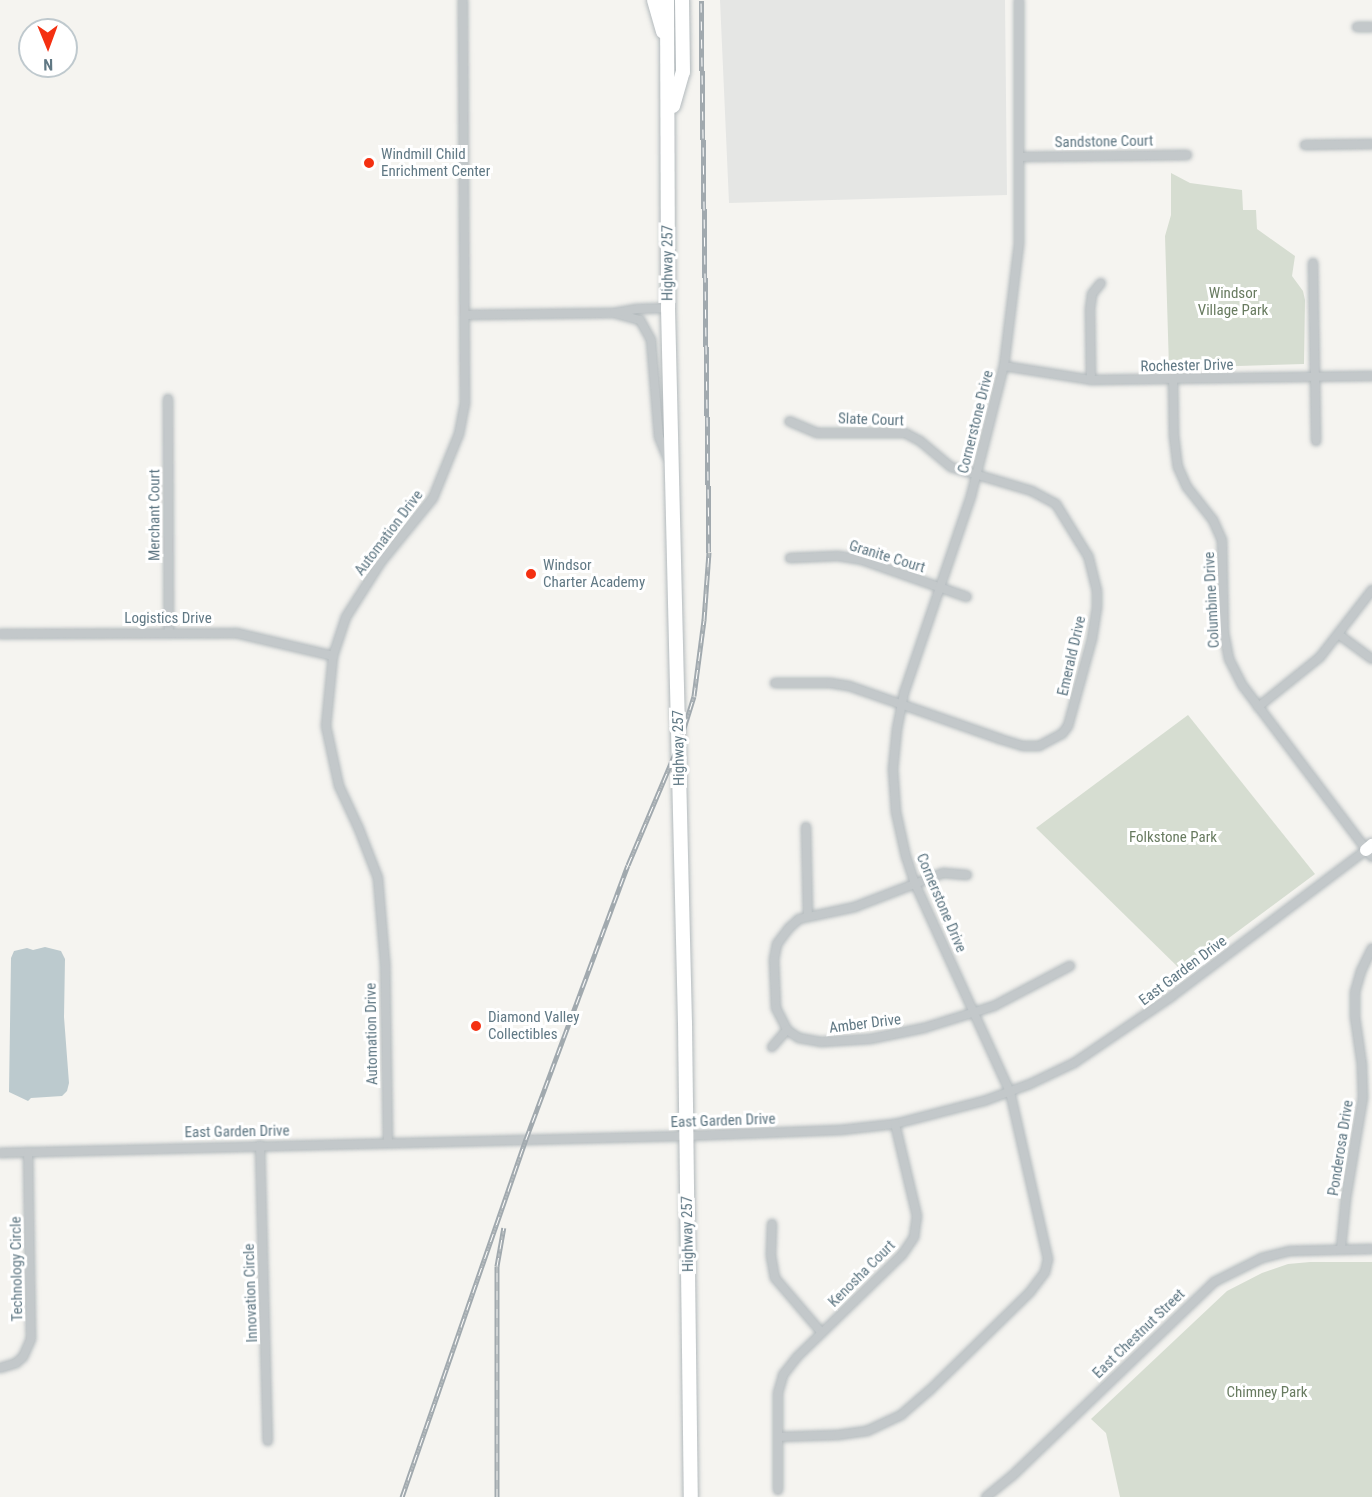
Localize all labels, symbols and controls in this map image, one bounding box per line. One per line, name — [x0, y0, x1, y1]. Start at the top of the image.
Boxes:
north arrow — [18, 18, 78, 78]
text: N — [43, 55, 53, 74]
street label: Sandstone Court — [1054, 132, 1154, 152]
place label: Windmill Child Enrichment Center — [381, 145, 490, 180]
marker: Windmill Child Enrichment Center — [362, 156, 376, 170]
street label: Highway 257 — [659, 225, 677, 301]
park label: Windsor Village Park — [1198, 284, 1268, 319]
street label: Rochester Drive — [1140, 356, 1234, 376]
street label: Cornerstone Drive — [954, 368, 998, 476]
street label: Slate Court — [838, 410, 904, 430]
street label: Merchant Court — [146, 469, 164, 561]
street label: Automation Drive — [351, 487, 427, 579]
street label: Granite Court — [847, 537, 927, 577]
street label: Columbine Drive — [1200, 551, 1224, 649]
place label: Windsor Charter Academy — [543, 556, 645, 591]
marker: Windsor Charter Academy — [524, 567, 538, 581]
street label: Logistics Drive — [124, 610, 212, 628]
street label: Emerald Drive — [1054, 614, 1090, 698]
street label: Highway 257 — [669, 710, 689, 786]
park label: Folkstone Park — [1129, 829, 1217, 847]
street label: Cornerstone Drive — [912, 851, 970, 955]
street label: East Garden Drive — [1136, 932, 1230, 1010]
street label: Automation Drive — [362, 983, 382, 1085]
place label: Diamond Valley Collectibles — [488, 1008, 579, 1043]
street label: Amber Drive — [828, 1011, 902, 1037]
marker: Diamond Valley Collectibles — [469, 1019, 483, 1033]
street label: Ponderosa Drive — [1325, 1099, 1357, 1197]
street label: East Garden Drive — [670, 1110, 776, 1132]
street label: East Garden Drive — [184, 1122, 290, 1142]
street label: Highway 257 — [678, 1196, 698, 1272]
street label: Technology Circle — [7, 1216, 27, 1322]
street label: Kenosha Court — [825, 1237, 899, 1311]
street label: Innovation Circle — [240, 1243, 262, 1343]
street label: East Chestnut Street — [1089, 1286, 1189, 1382]
park label: Chimney Park — [1226, 1384, 1308, 1402]

